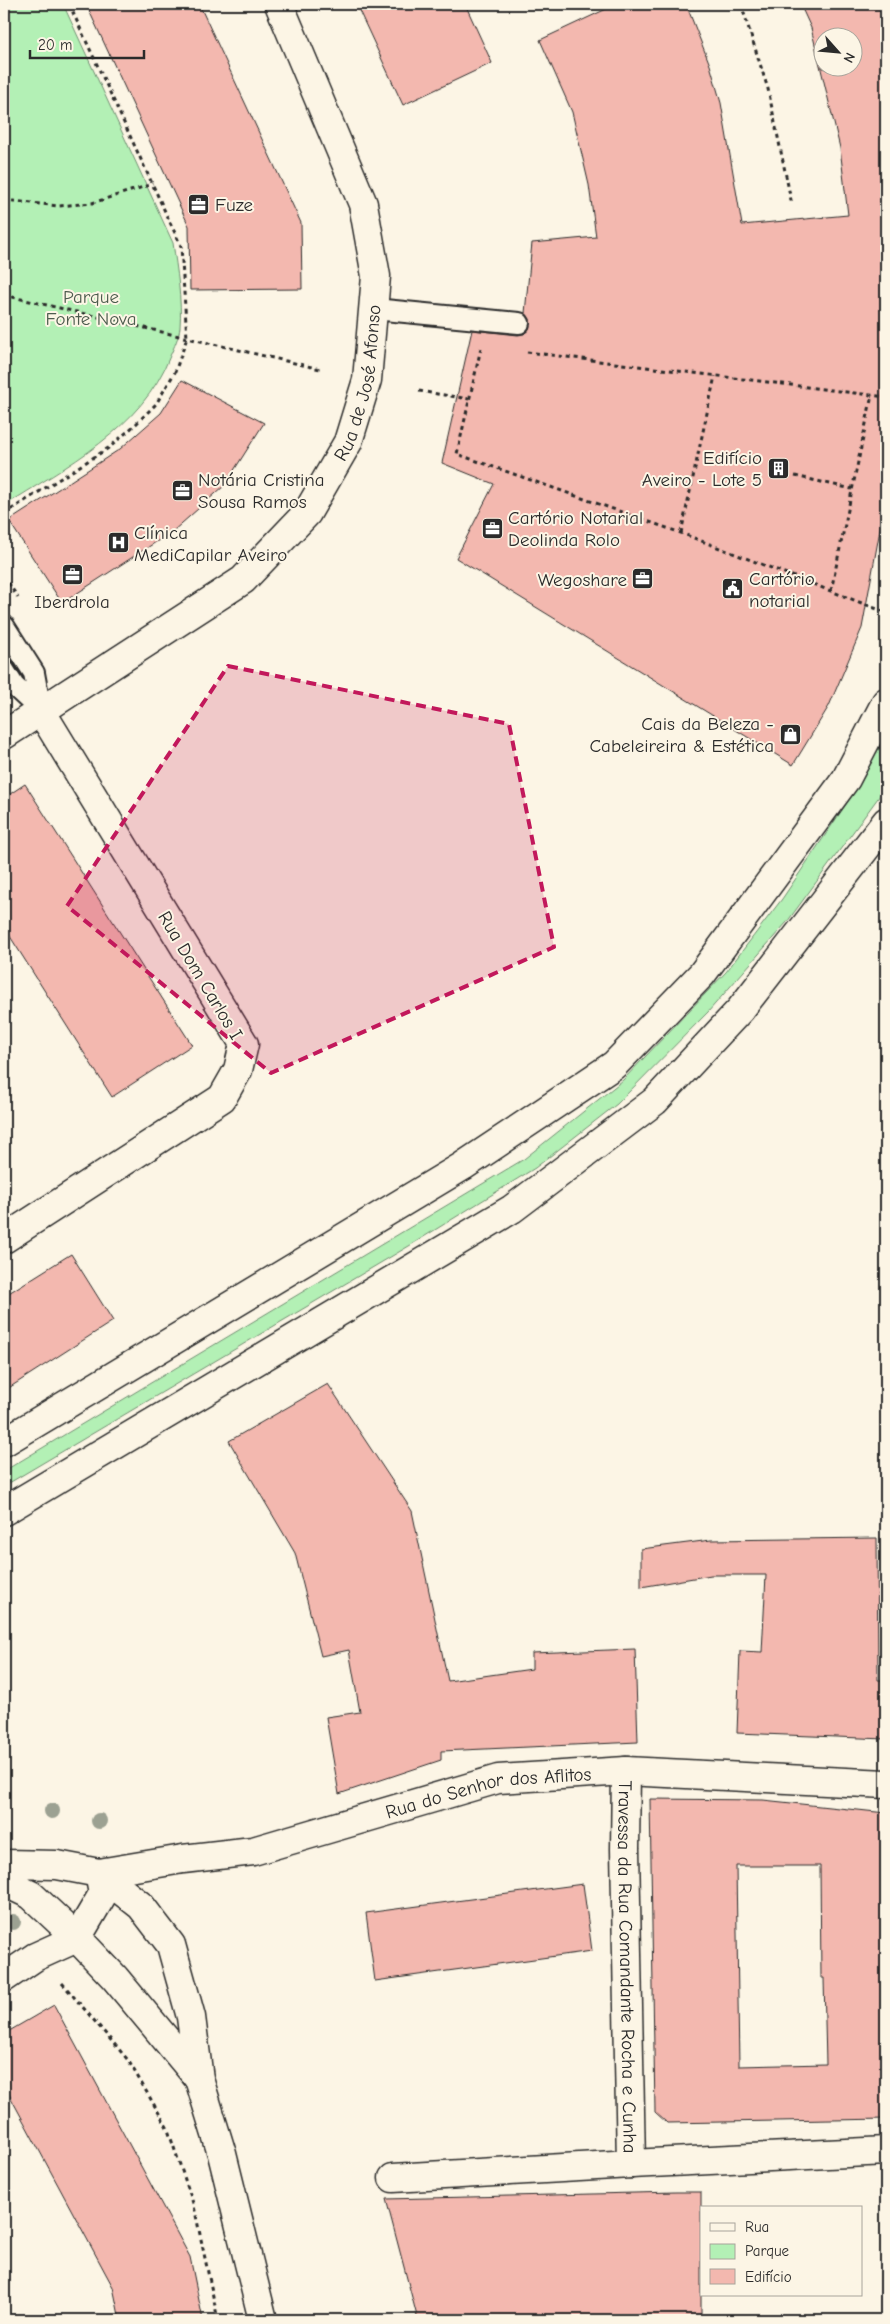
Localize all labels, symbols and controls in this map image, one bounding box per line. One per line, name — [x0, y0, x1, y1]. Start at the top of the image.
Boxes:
scale bar — [30, 28, 144, 60]
north arrow — [812, 28, 862, 78]
text: 20 m — [38, 36, 72, 54]
text: N — [839, 50, 859, 66]
office icon: Fuze — [187, 192, 211, 216]
place label: Fuze — [215, 194, 253, 216]
park label: Parque Fonte Nova — [46, 286, 136, 330]
street label: Rua de José Afonso — [330, 304, 385, 465]
place label: Edifício Aveiro - Lote 5 — [642, 447, 762, 491]
building icon: Edifício Aveiro - Lote 5 — [766, 456, 790, 480]
place label: Notária Cristina Sousa Ramos — [198, 469, 325, 513]
office icon: Notária Cristina Sousa Ramos — [170, 478, 194, 502]
place label: Cartório Notarial Deolinda Rolo — [508, 507, 643, 551]
office icon: Cartório Notarial Deolinda Rolo — [480, 516, 504, 540]
place label: Clínica MediCapilar Aveiro — [134, 522, 287, 566]
hospital icon: Clínica MediCapilar Aveiro — [106, 531, 130, 555]
office icon: Iberdrola — [60, 563, 84, 587]
office icon: Wegoshare — [631, 567, 655, 591]
place label: Cartório notarial — [749, 568, 815, 612]
place label: Wegoshare — [538, 569, 627, 591]
public building icon: Cartório notarial — [721, 577, 745, 601]
place label: Iberdrola — [34, 591, 110, 613]
place label: Cais da Beleza - Cabeleireira & Estética — [589, 713, 774, 757]
shop icon: Cais da Beleza - Cabeleireira & Estética — [778, 722, 802, 746]
street label: Rua Dom Carlos I — [153, 907, 247, 1044]
street label: Rua do Senhor dos Aflitos — [383, 1763, 592, 1823]
street label: Travessa da Rua Comandante Rocha e Cunha — [613, 1780, 641, 2154]
legend — [700, 2206, 862, 2296]
text: Rua — [745, 2218, 769, 2236]
text: Parque — [745, 2242, 790, 2260]
text: Edifício — [745, 2268, 792, 2286]

